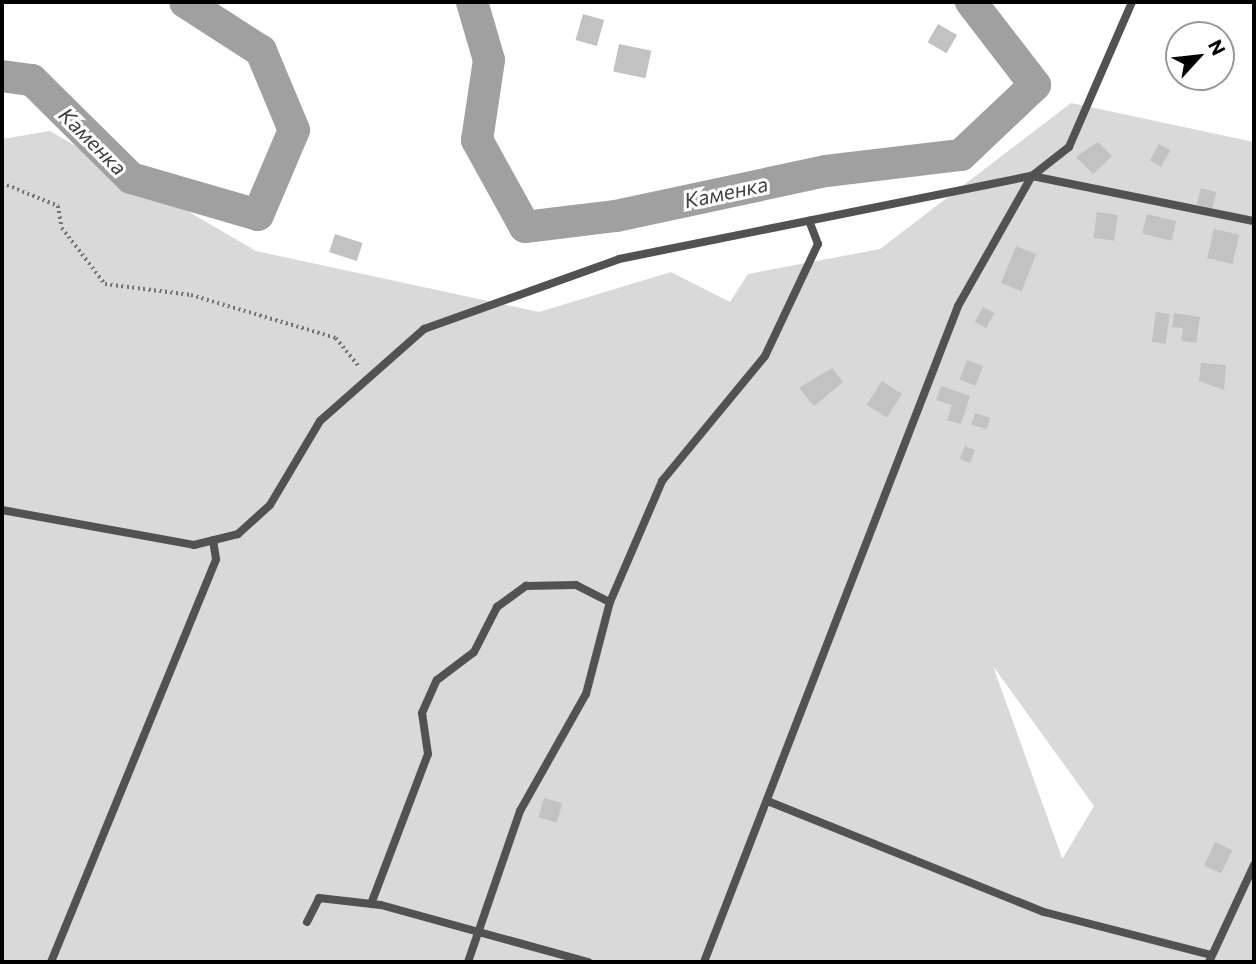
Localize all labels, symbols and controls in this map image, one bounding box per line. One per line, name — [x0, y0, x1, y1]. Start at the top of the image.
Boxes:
north arrow — [1165, 21, 1235, 91]
text: N — [1204, 36, 1231, 59]
water label: Каменка — [54, 102, 132, 180]
water label: Каменка — [682, 171, 770, 213]

